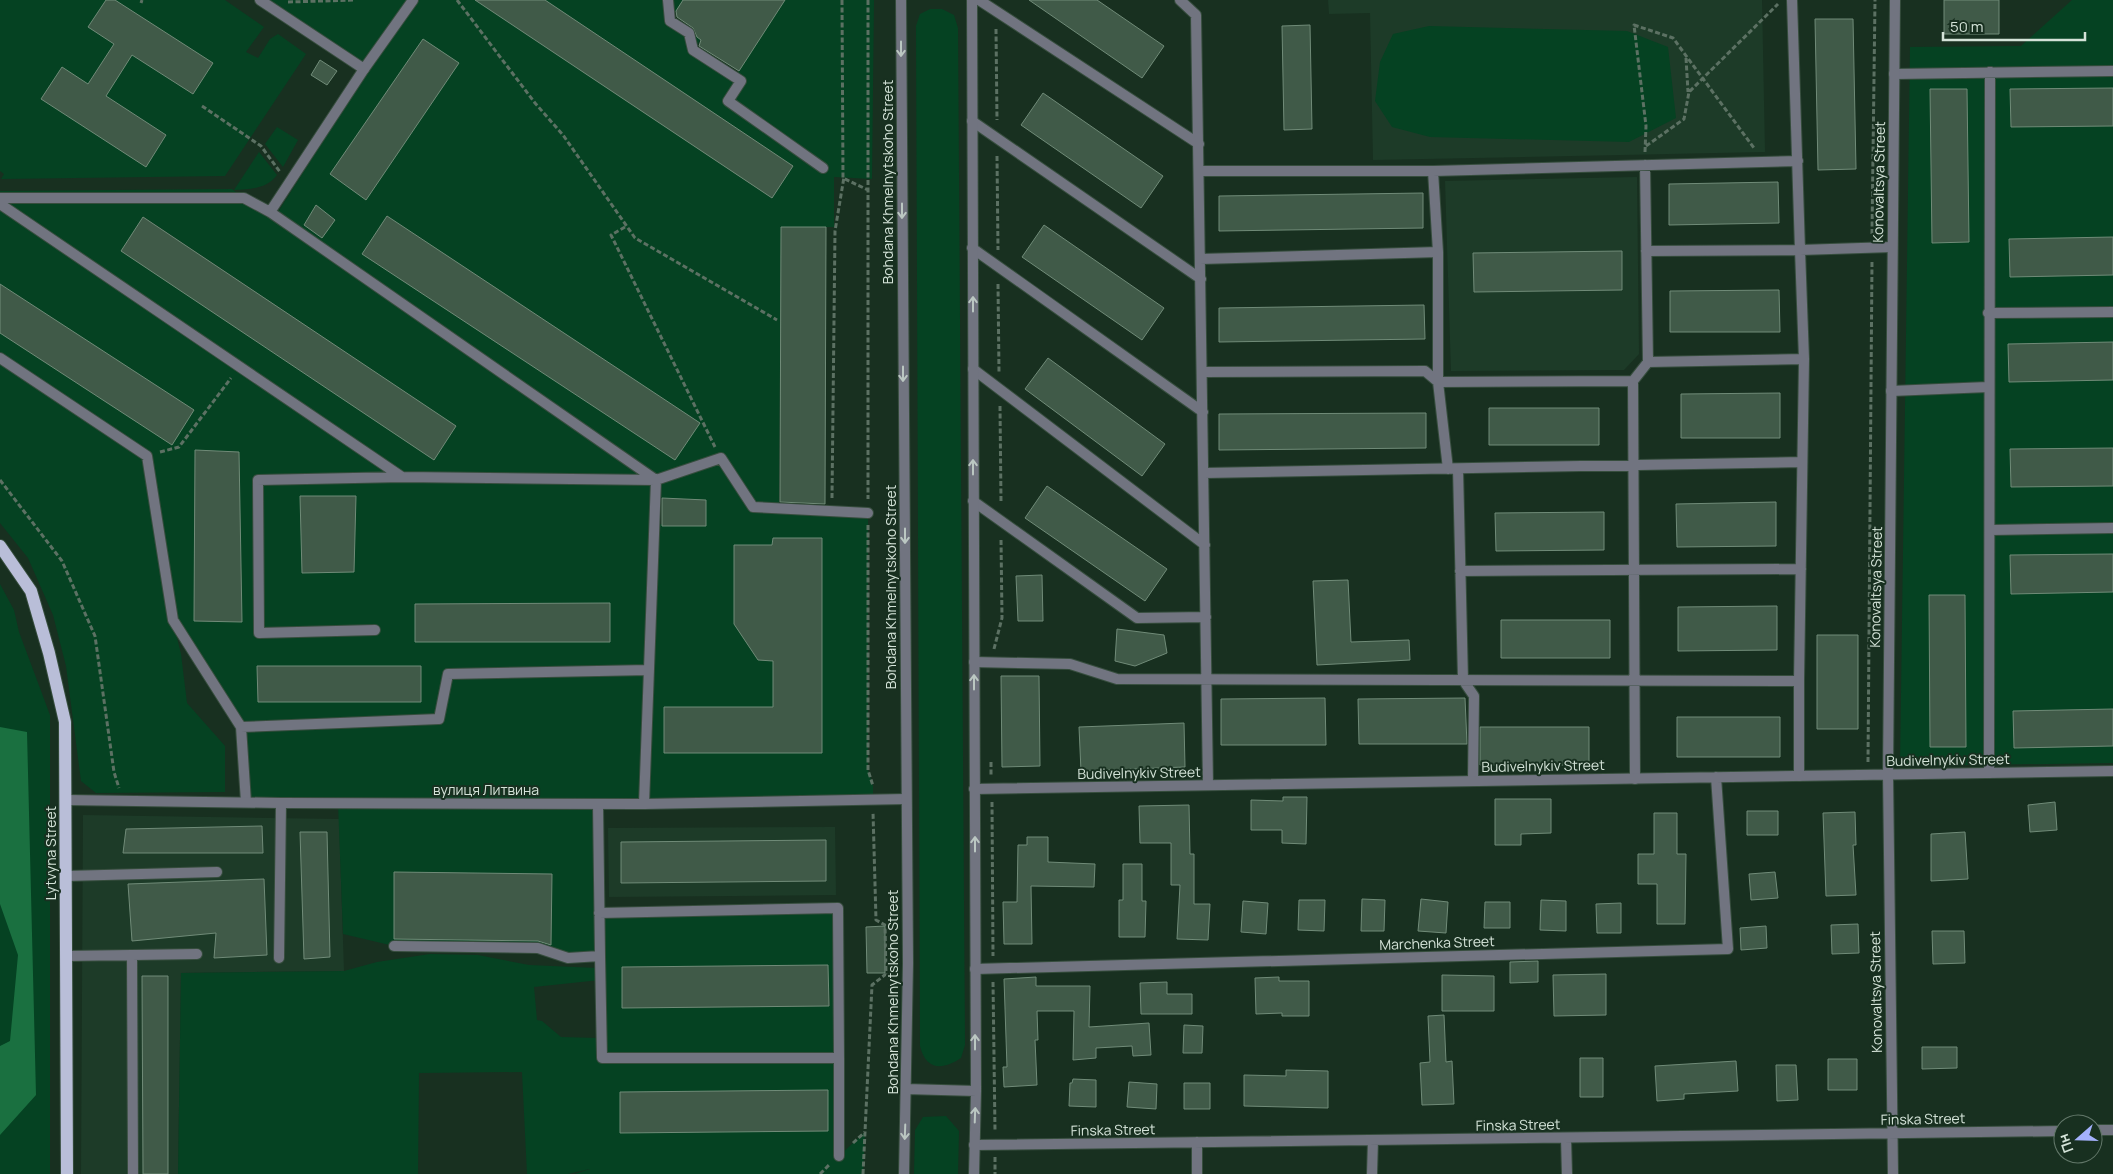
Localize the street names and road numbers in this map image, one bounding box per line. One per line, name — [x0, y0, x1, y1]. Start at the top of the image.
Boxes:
street label: Bohdana Khmelnytskoho Street — [878, 79, 897, 284]
street label: Konovaltsya Street — [1868, 121, 1889, 243]
street label: Bohdana Khmelnytskoho Street — [881, 484, 900, 689]
street label: Konovaltsya Street — [1865, 526, 1886, 648]
street label: Budivelnykiv Street — [1886, 749, 2010, 770]
street label: Budivelnykiv Street — [1481, 755, 1605, 776]
street label: Budivelnykiv Street — [1077, 762, 1201, 783]
street label: вулиця Литвина — [433, 780, 539, 799]
street label: Lytvyna Street — [41, 805, 60, 900]
street label: Bohdana Khmelnytskoho Street — [883, 889, 902, 1094]
street label: Marchenka Street — [1379, 931, 1495, 954]
street label: Konovaltsya Street — [1865, 931, 1886, 1053]
street label: Finska Street — [1881, 1108, 1966, 1129]
street label: Finska Street — [1476, 1114, 1561, 1135]
street label: Finska Street — [1071, 1119, 1156, 1140]

